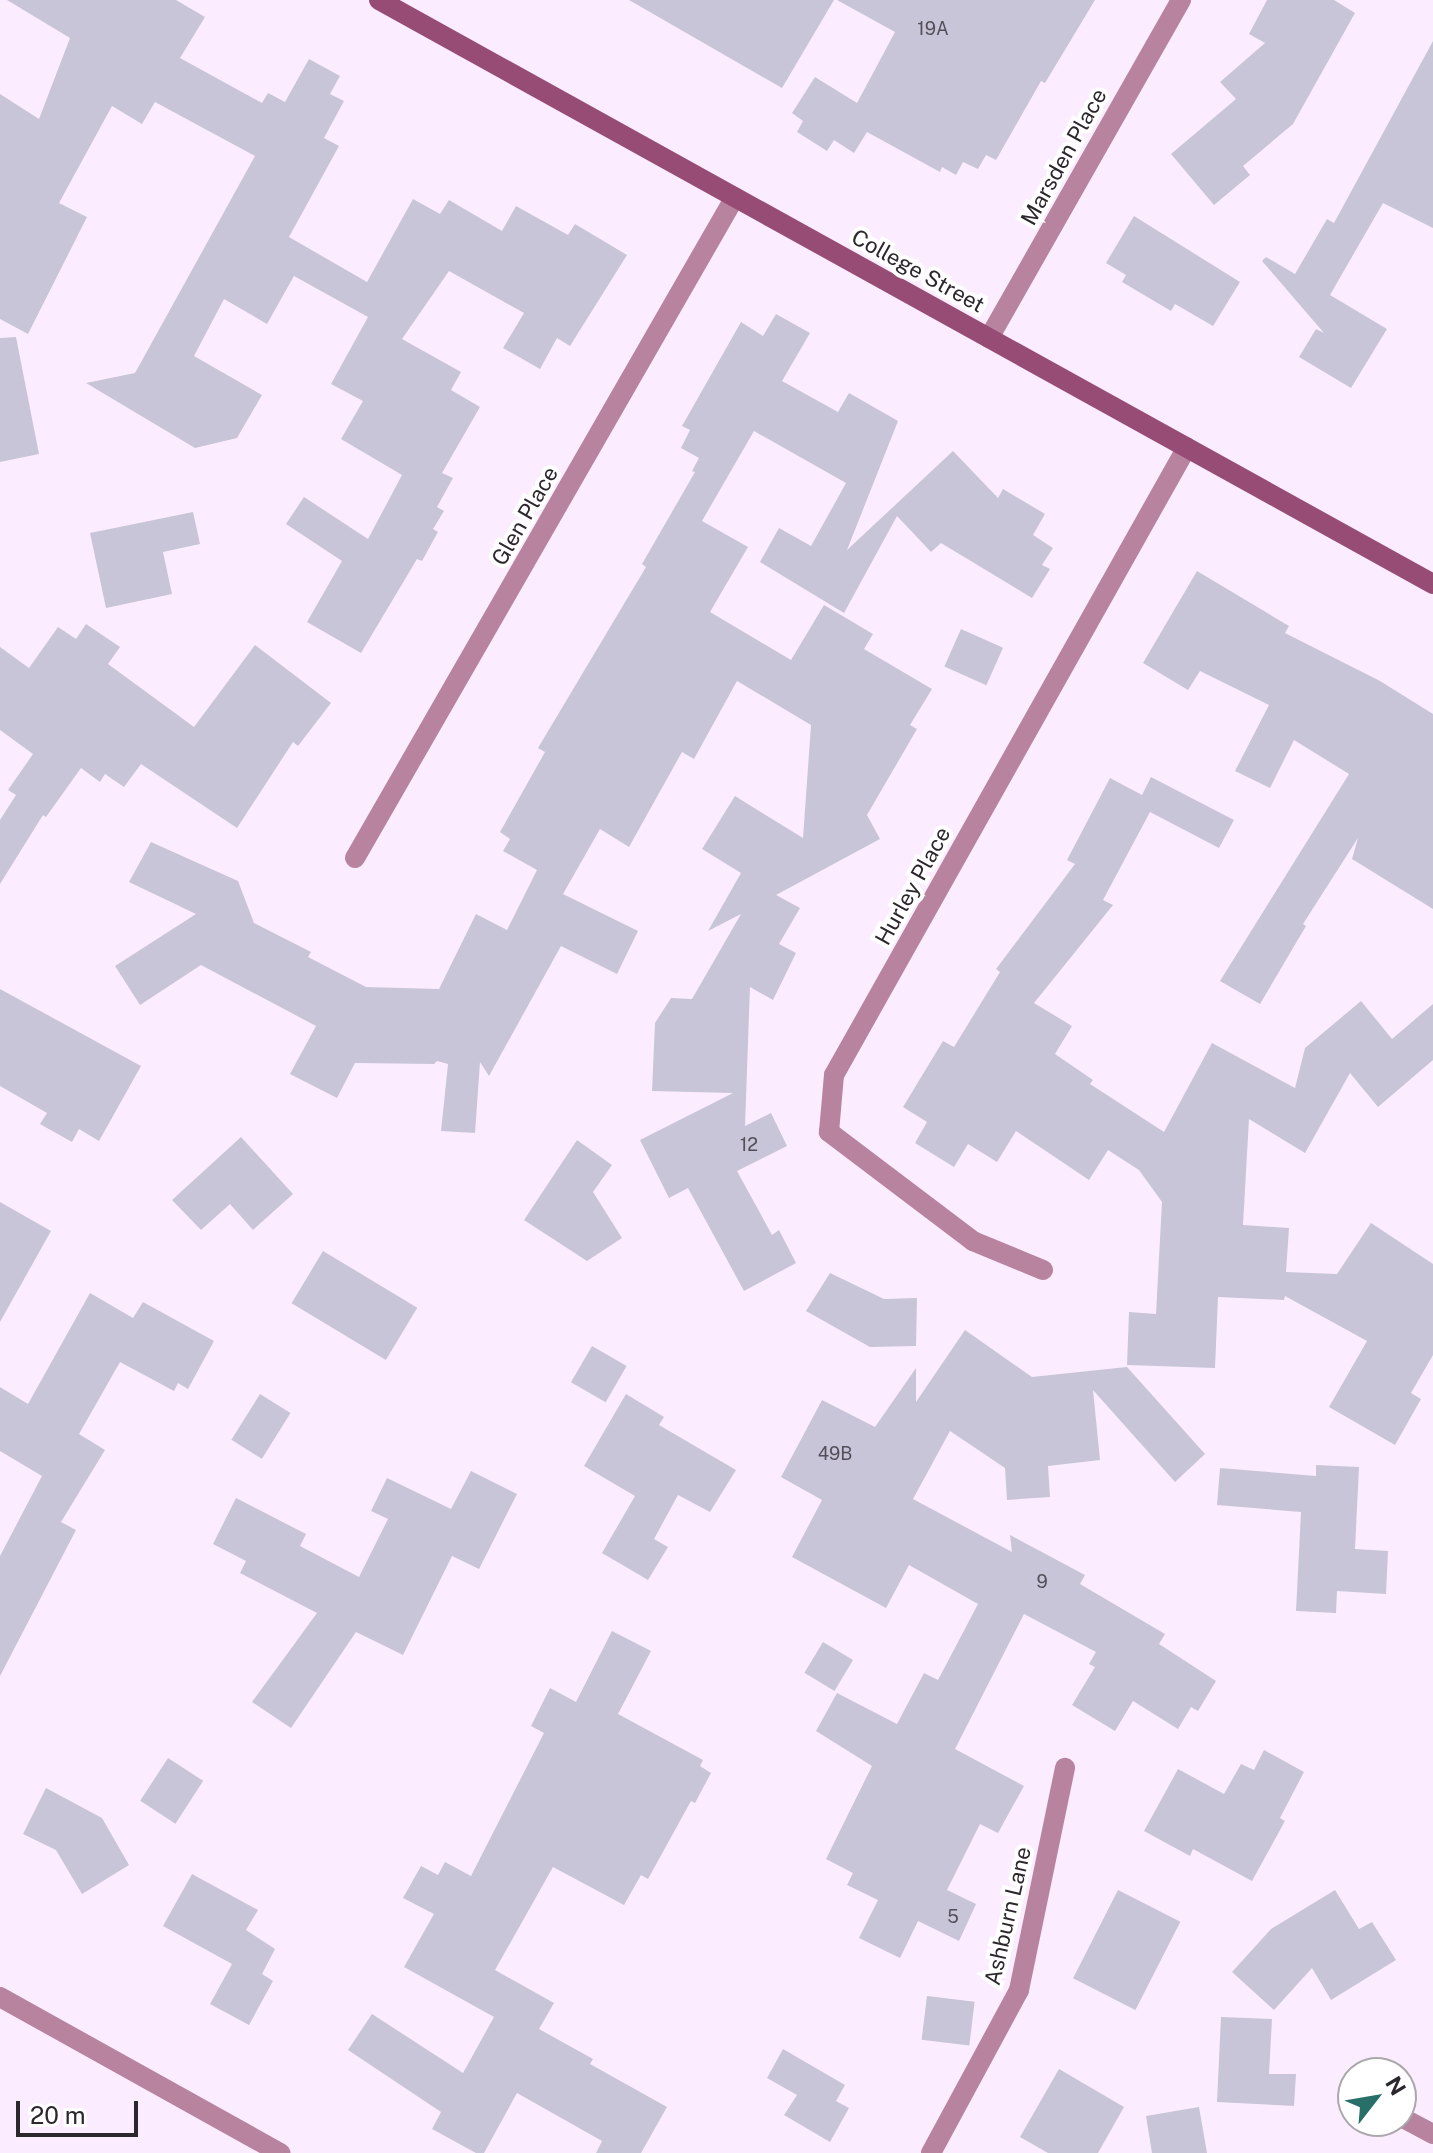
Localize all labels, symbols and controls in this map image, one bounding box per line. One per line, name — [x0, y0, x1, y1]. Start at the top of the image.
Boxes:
house number: 19A — [917, 18, 949, 40]
street label: Marsden Place — [1016, 84, 1112, 230]
street label: College Street — [847, 224, 989, 318]
street label: Glen Place — [486, 462, 564, 570]
street label: Hurley Place — [870, 822, 956, 950]
house number: 12 — [740, 1134, 758, 1156]
house number: 49B — [818, 1443, 852, 1465]
house number: 9 — [1036, 1571, 1048, 1593]
street label: Ashburn Lane — [979, 1844, 1037, 1988]
house number: 5 — [947, 1906, 959, 1928]
north arrow — [1337, 2057, 1417, 2137]
text: N — [1380, 2072, 1411, 2100]
scale bar — [20, 2085, 142, 2135]
text: 20 m — [30, 2101, 86, 2129]

